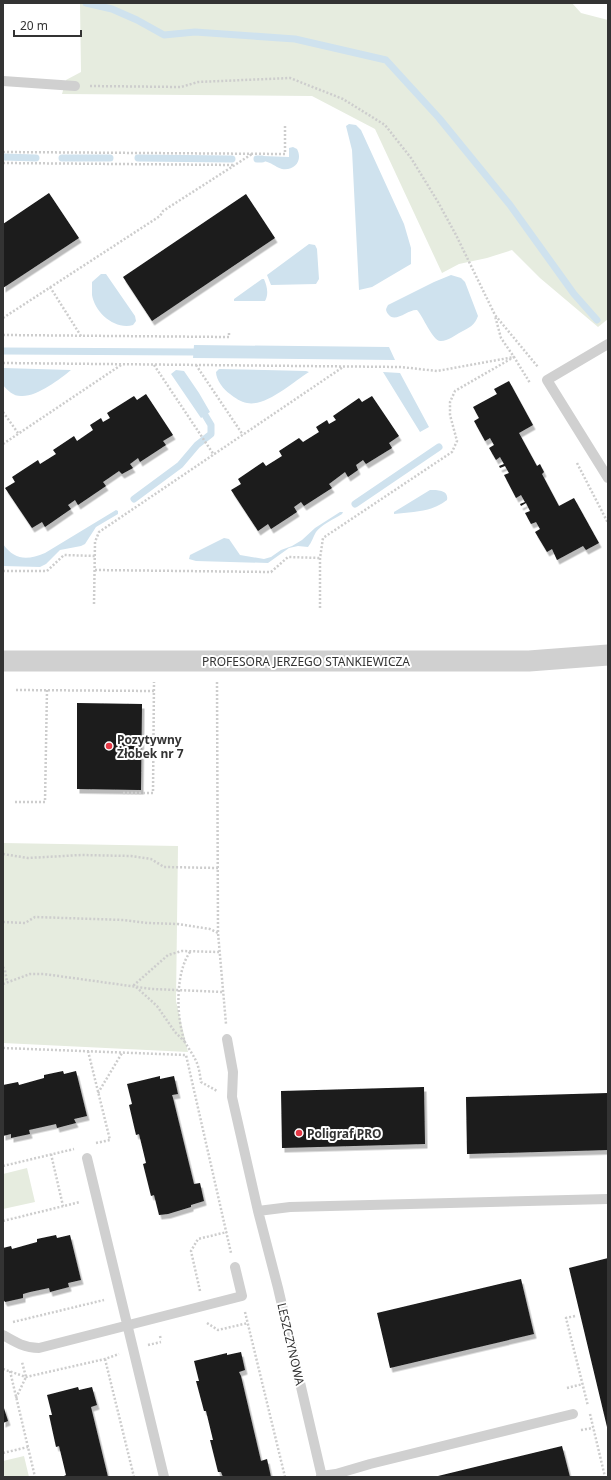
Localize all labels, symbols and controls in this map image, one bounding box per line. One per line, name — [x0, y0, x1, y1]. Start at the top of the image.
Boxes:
scale bar — [14, 12, 81, 38]
text: 20 m — [20, 17, 48, 34]
street label: PROFESORA JERZEGO STANKIEWICZA — [202, 653, 410, 670]
place label: Pozytywny Żłobek nr 7 — [117, 731, 184, 762]
marker: Pozytywny Żłobek nr 7 — [104, 741, 114, 751]
place label: Poligraf PRO — [307, 1125, 382, 1142]
marker: Poligraf PRO — [294, 1128, 304, 1138]
street label: LESZCZYNOWA — [273, 1301, 309, 1387]

